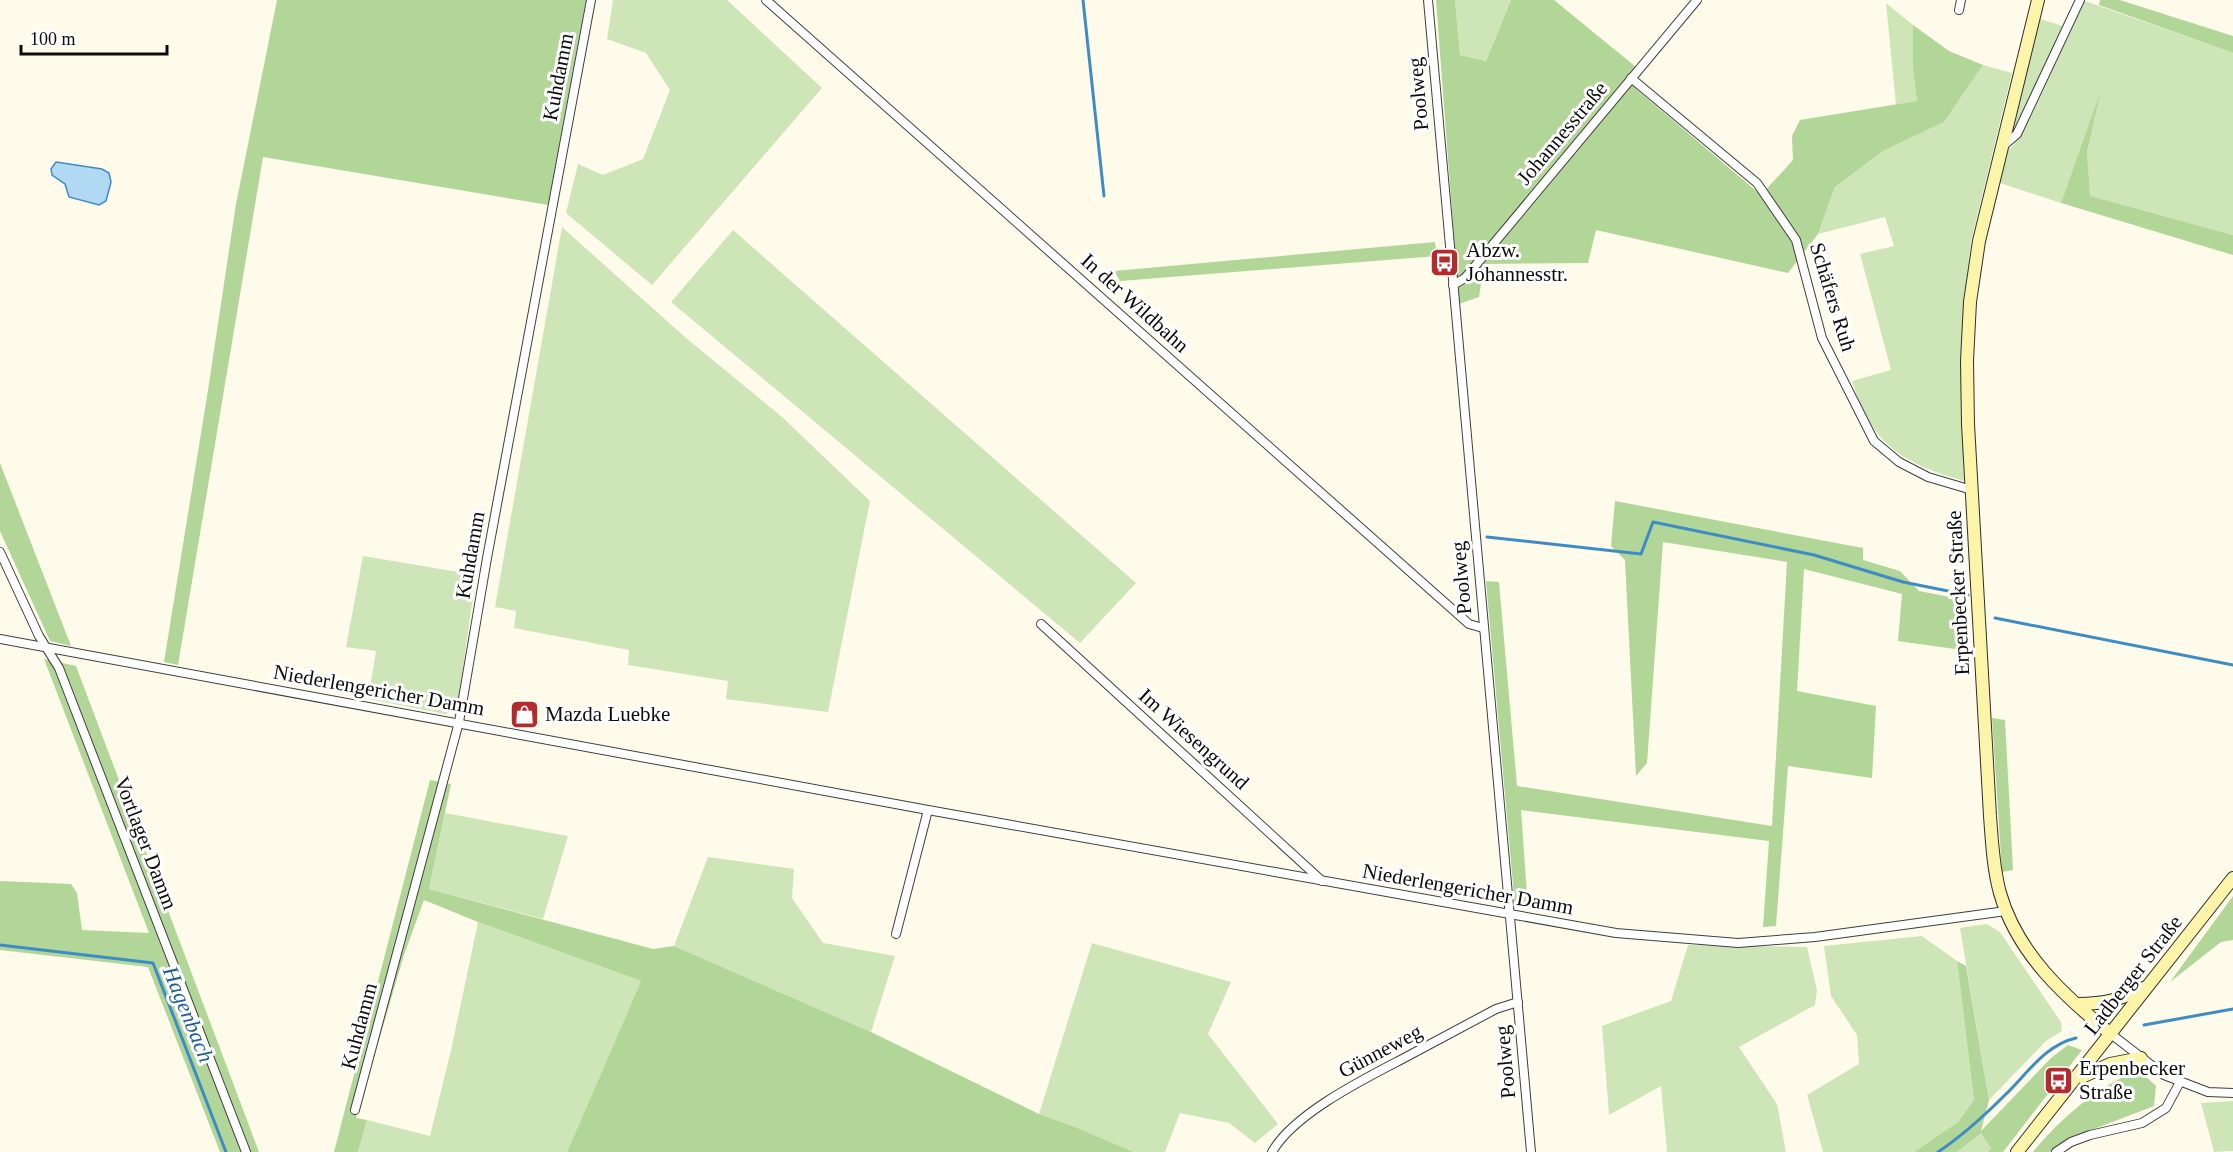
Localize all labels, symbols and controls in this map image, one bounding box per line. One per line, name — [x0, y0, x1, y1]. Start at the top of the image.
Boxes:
scale bar — [21, 18, 166, 56]
text: 100 m — [30, 29, 76, 49]
street label: Kuhdamm — [538, 31, 578, 123]
street label: Poolweg — [1403, 56, 1433, 132]
street label: Johannesstraße — [1512, 77, 1612, 189]
place label: Abzw. Johannesstr. — [1466, 238, 1568, 286]
street label: Schäfers Ruh — [1805, 240, 1861, 355]
bus stop icon: Abzw. Johannesstr. — [1429, 246, 1461, 278]
street label: In der Wildbahn — [1076, 248, 1194, 358]
street label: Kuhdamm — [450, 509, 490, 601]
street label: Erpenbecker Straße — [1942, 510, 1974, 676]
street label: Poolweg — [1446, 540, 1476, 616]
street label: Niederlengericher Damm — [272, 660, 486, 720]
street label: Im Wiesengrund — [1134, 683, 1254, 795]
shop icon: Mazda Luebke — [508, 698, 540, 730]
place label: Mazda Luebke — [545, 702, 670, 726]
street label: Vortlager Damm — [110, 773, 182, 913]
street label: Niederlengericher Damm — [1361, 859, 1575, 919]
street label: Ladberger Straße — [2079, 911, 2187, 1039]
water label: Hagenbach — [158, 962, 219, 1066]
street label: Kuhdamm — [336, 980, 382, 1072]
street label: Günneweg — [1334, 1019, 1426, 1083]
street label: Poolweg — [1490, 1024, 1520, 1100]
place label: Erpenbecker Straße — [2079, 1056, 2185, 1104]
bus stop icon: Erpenbecker Straße — [2042, 1064, 2074, 1096]

